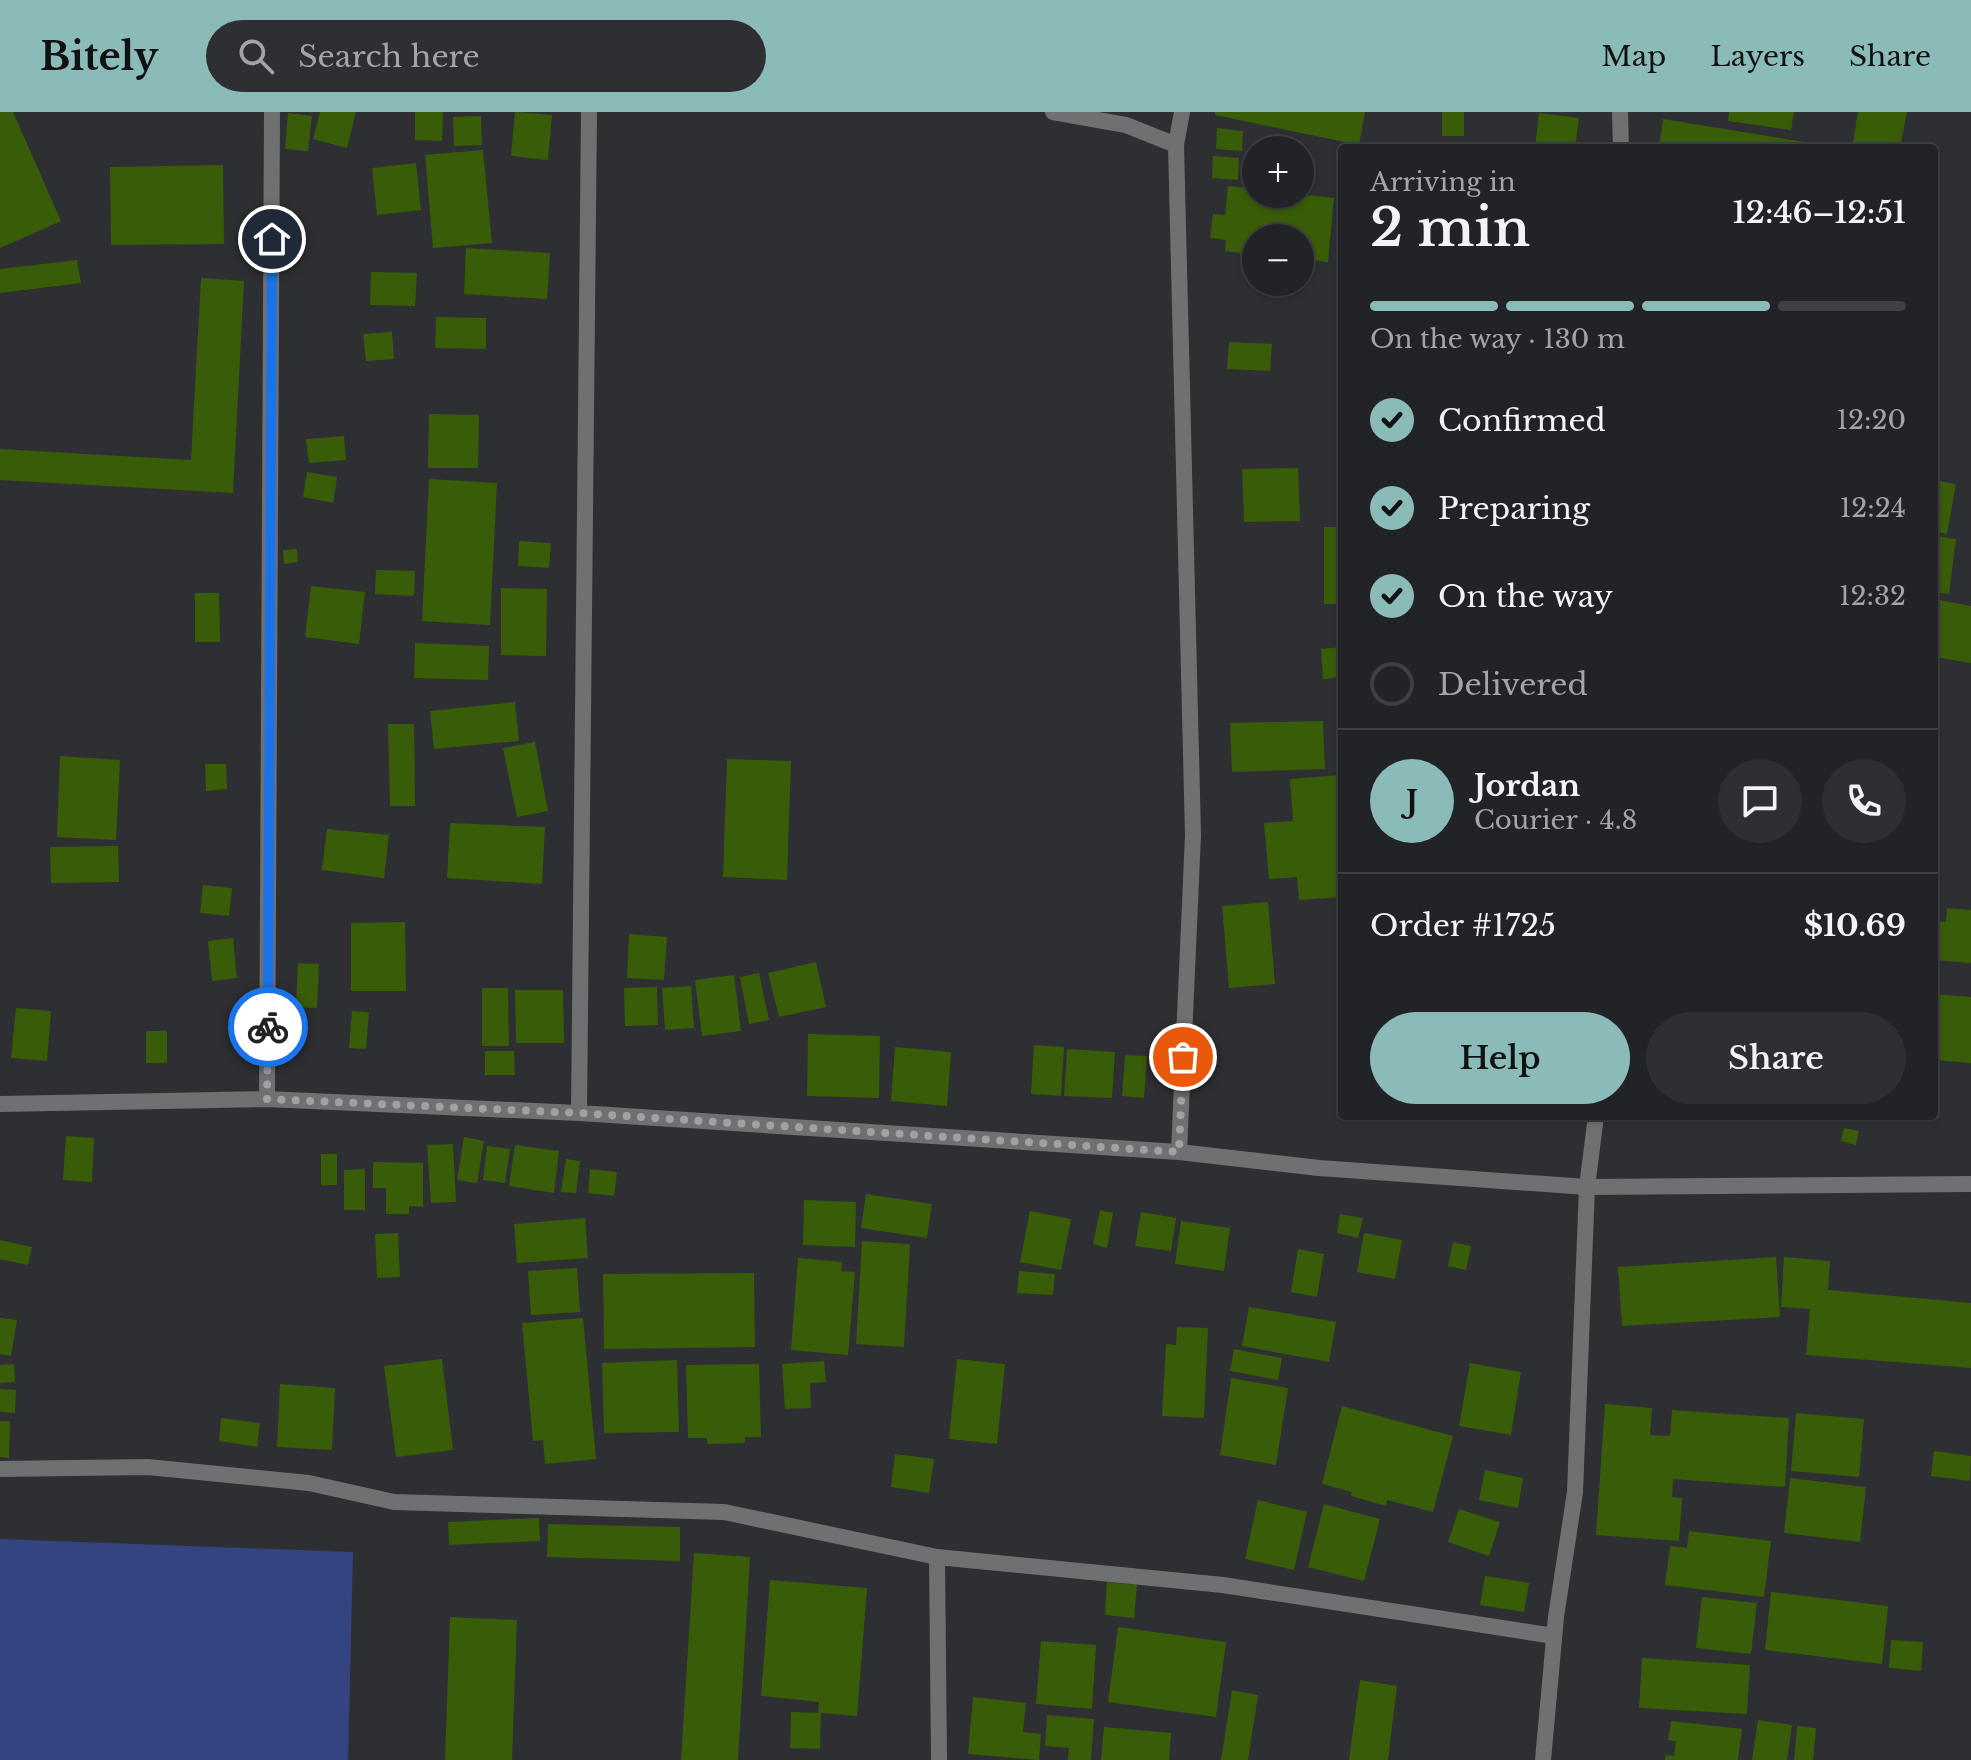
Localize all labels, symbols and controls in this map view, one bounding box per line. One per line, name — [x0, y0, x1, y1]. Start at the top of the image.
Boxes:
search box — [206, 20, 766, 92]
text: Bitely — [40, 33, 158, 80]
icon: search — [234, 34, 278, 78]
text: Search here — [298, 38, 480, 75]
text: Map — [1601, 39, 1666, 74]
text: Layers — [1710, 39, 1805, 74]
text: Share — [1849, 39, 1931, 74]
map controls — [1242, 136, 1314, 296]
button: + — [1242, 136, 1314, 208]
text: Arriving in — [1370, 166, 1516, 198]
text: 12:46–12:51 — [1733, 194, 1906, 231]
text: 2 min — [1370, 196, 1530, 260]
pin — [238, 205, 306, 273]
icon: home — [250, 217, 294, 261]
button: − — [1242, 224, 1314, 296]
text: On the way · 130 m — [1370, 323, 1625, 355]
icon: check — [1370, 398, 1414, 442]
text: Confirmed — [1438, 402, 1606, 439]
text: 12:20 — [1836, 404, 1906, 436]
icon: check — [1370, 486, 1414, 530]
text: Preparing — [1438, 490, 1590, 527]
text: 12:24 — [1840, 492, 1906, 524]
icon: check — [1370, 574, 1414, 618]
text: On the way — [1438, 578, 1613, 615]
text: 12:32 — [1839, 580, 1906, 612]
text: Delivered — [1438, 666, 1588, 703]
button: chat — [1718, 759, 1802, 843]
button: phone — [1822, 759, 1906, 843]
text: Jordan — [1474, 767, 1580, 804]
text: J — [1406, 783, 1418, 820]
text: Courier · 4.8 — [1474, 804, 1637, 836]
text: Order #1725 — [1370, 907, 1556, 944]
text: $10.69 — [1804, 907, 1906, 944]
courier — [228, 987, 308, 1067]
icon: bike — [246, 1005, 290, 1049]
button: Help — [1370, 1012, 1630, 1104]
button: Share — [1646, 1012, 1906, 1104]
pin — [1149, 1023, 1217, 1091]
icon: bag — [1161, 1035, 1205, 1079]

